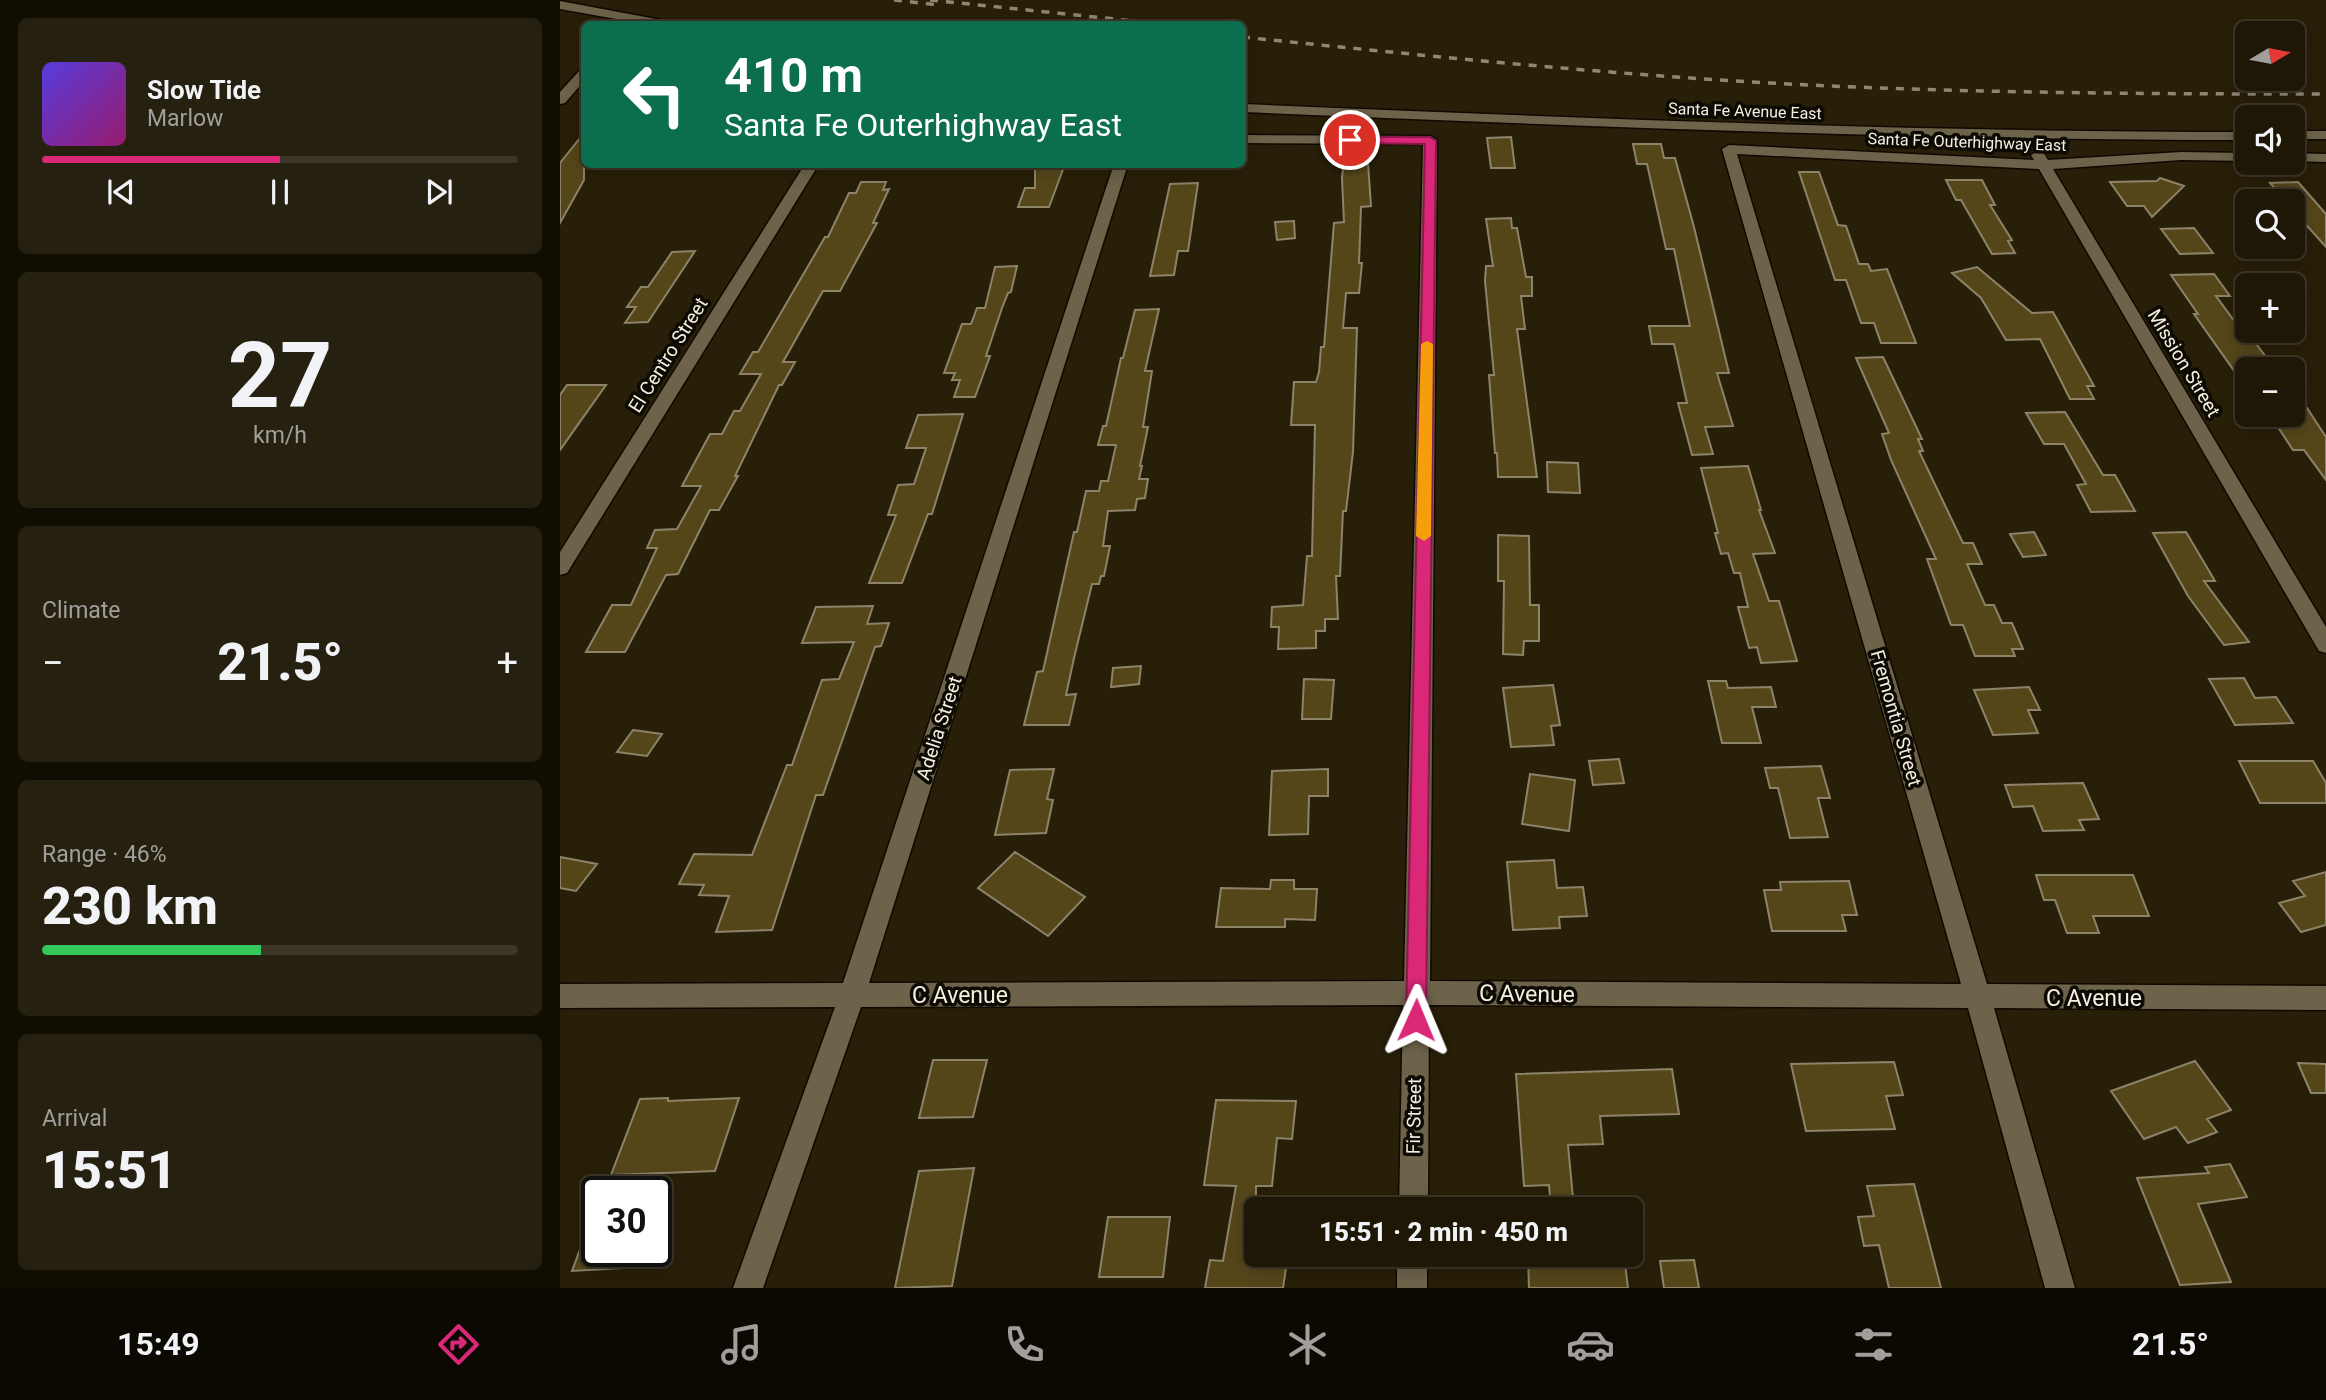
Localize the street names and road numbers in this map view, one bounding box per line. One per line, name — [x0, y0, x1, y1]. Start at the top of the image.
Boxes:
street label: Santa Fe Avenue East — [1668, 99, 1822, 123]
street label: Santa Fe Outerhighway East — [1867, 129, 2067, 155]
street label: El Centro Street — [623, 293, 713, 417]
street label: Mission Street — [2143, 305, 2225, 421]
street label: Fremontia Street — [1866, 647, 1926, 789]
street label: Adelia Street — [911, 673, 967, 783]
street label: C Avenue — [1479, 980, 1575, 1008]
street label: C Avenue — [912, 982, 1008, 1009]
street label: C Avenue — [2046, 985, 2142, 1012]
street label: Fir Street — [1402, 1078, 1426, 1154]

